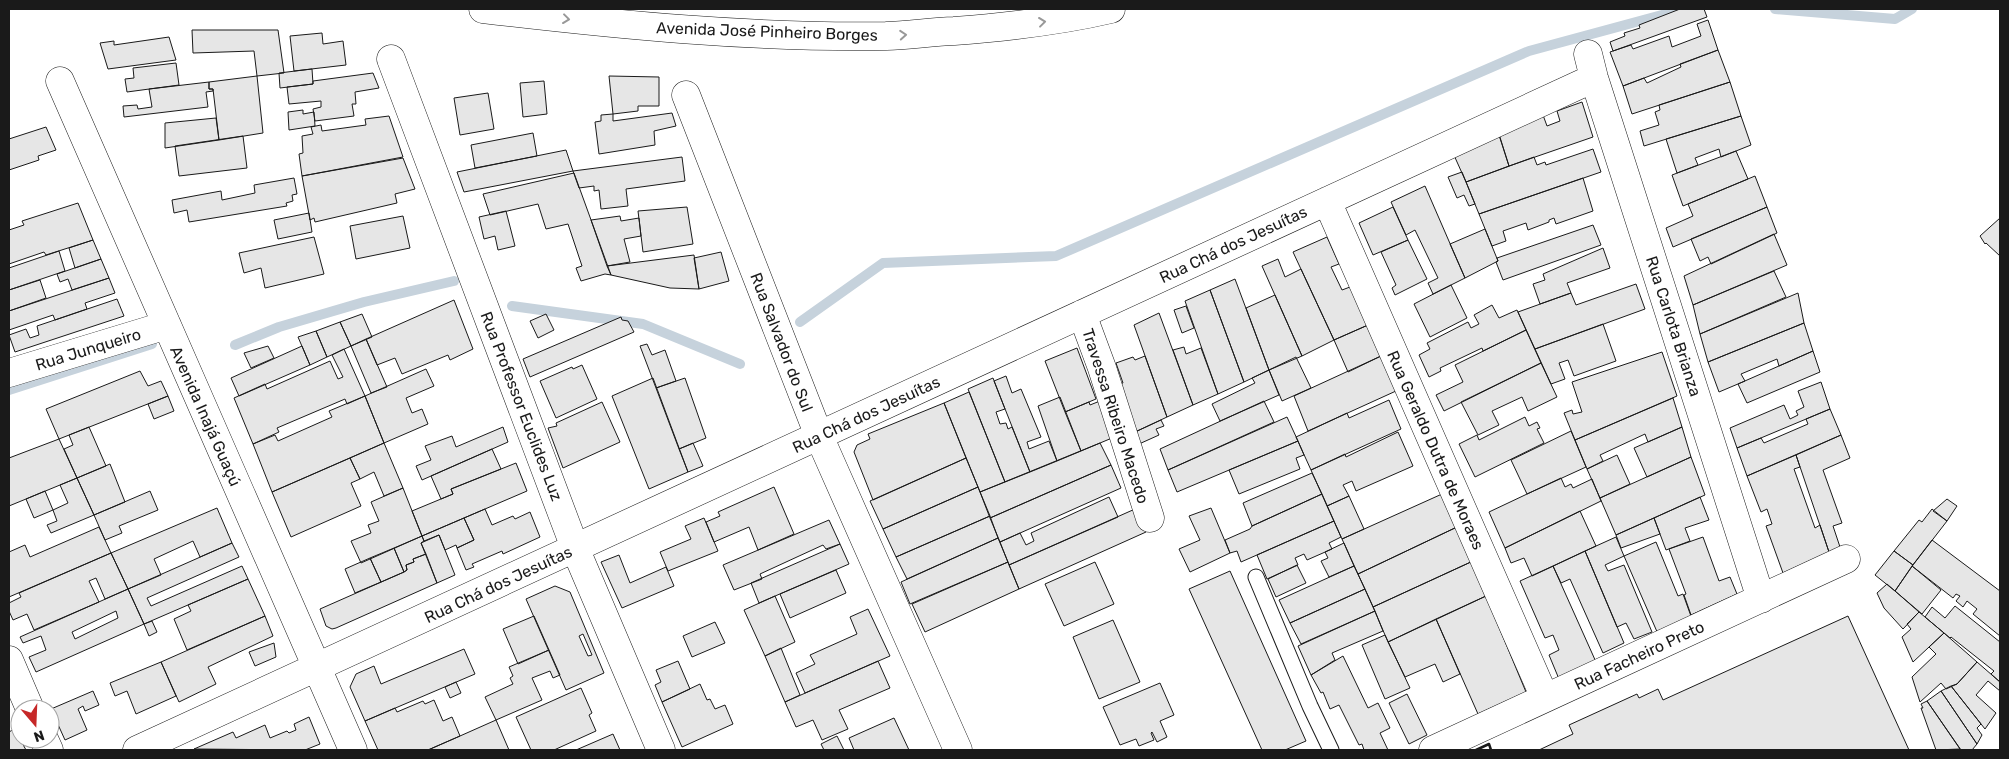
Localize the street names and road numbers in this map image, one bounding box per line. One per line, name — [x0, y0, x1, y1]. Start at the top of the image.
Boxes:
street label: Avenida José Pinheiro Borges — [656, 18, 878, 45]
street label: Rua Chá dos Jesuítas — [1156, 202, 1310, 287]
street label: Rua Carlota Brianza — [1642, 254, 1705, 399]
street label: Rua Salvador do Sul — [746, 270, 817, 414]
street label: Rua Professor Euclides Luz — [477, 309, 566, 503]
street label: Rua Junqueiro — [33, 324, 143, 375]
street label: Travessa Ribeiro Macedo — [1078, 326, 1153, 506]
street label: Avenida Inajá Guaçú — [166, 343, 245, 489]
street label: Rua Geraldo Dutra de Moraes — [1383, 348, 1488, 553]
street label: Rua Chá dos Jesuítas — [789, 372, 943, 457]
street label: Rua Chá dos Jesuítas — [421, 542, 575, 627]
street label: Rua Facheiro Preto — [1571, 617, 1707, 694]

